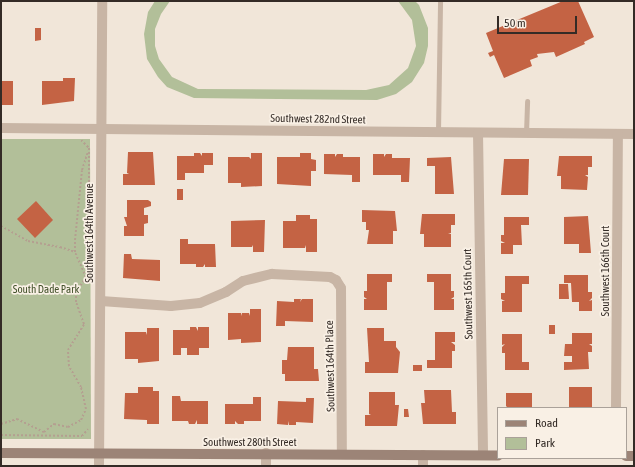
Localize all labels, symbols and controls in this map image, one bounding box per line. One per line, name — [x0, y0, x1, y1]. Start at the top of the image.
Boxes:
scale bar — [499, 8, 579, 34]
text: 50 m — [504, 16, 526, 30]
street label: Southwest 282nd Street — [270, 112, 366, 126]
street label: Southwest 164th Avenue — [82, 183, 96, 283]
street label: Southwest 166th Court — [598, 226, 612, 316]
street label: Southwest 165th Court — [461, 248, 475, 340]
park label: South Dade Park — [13, 282, 79, 296]
street label: Southwest 164th Place — [323, 320, 337, 412]
legend — [497, 407, 627, 459]
text: Road — [535, 416, 558, 430]
street label: Southwest 280th Street — [203, 435, 297, 449]
text: Park — [535, 436, 555, 450]

